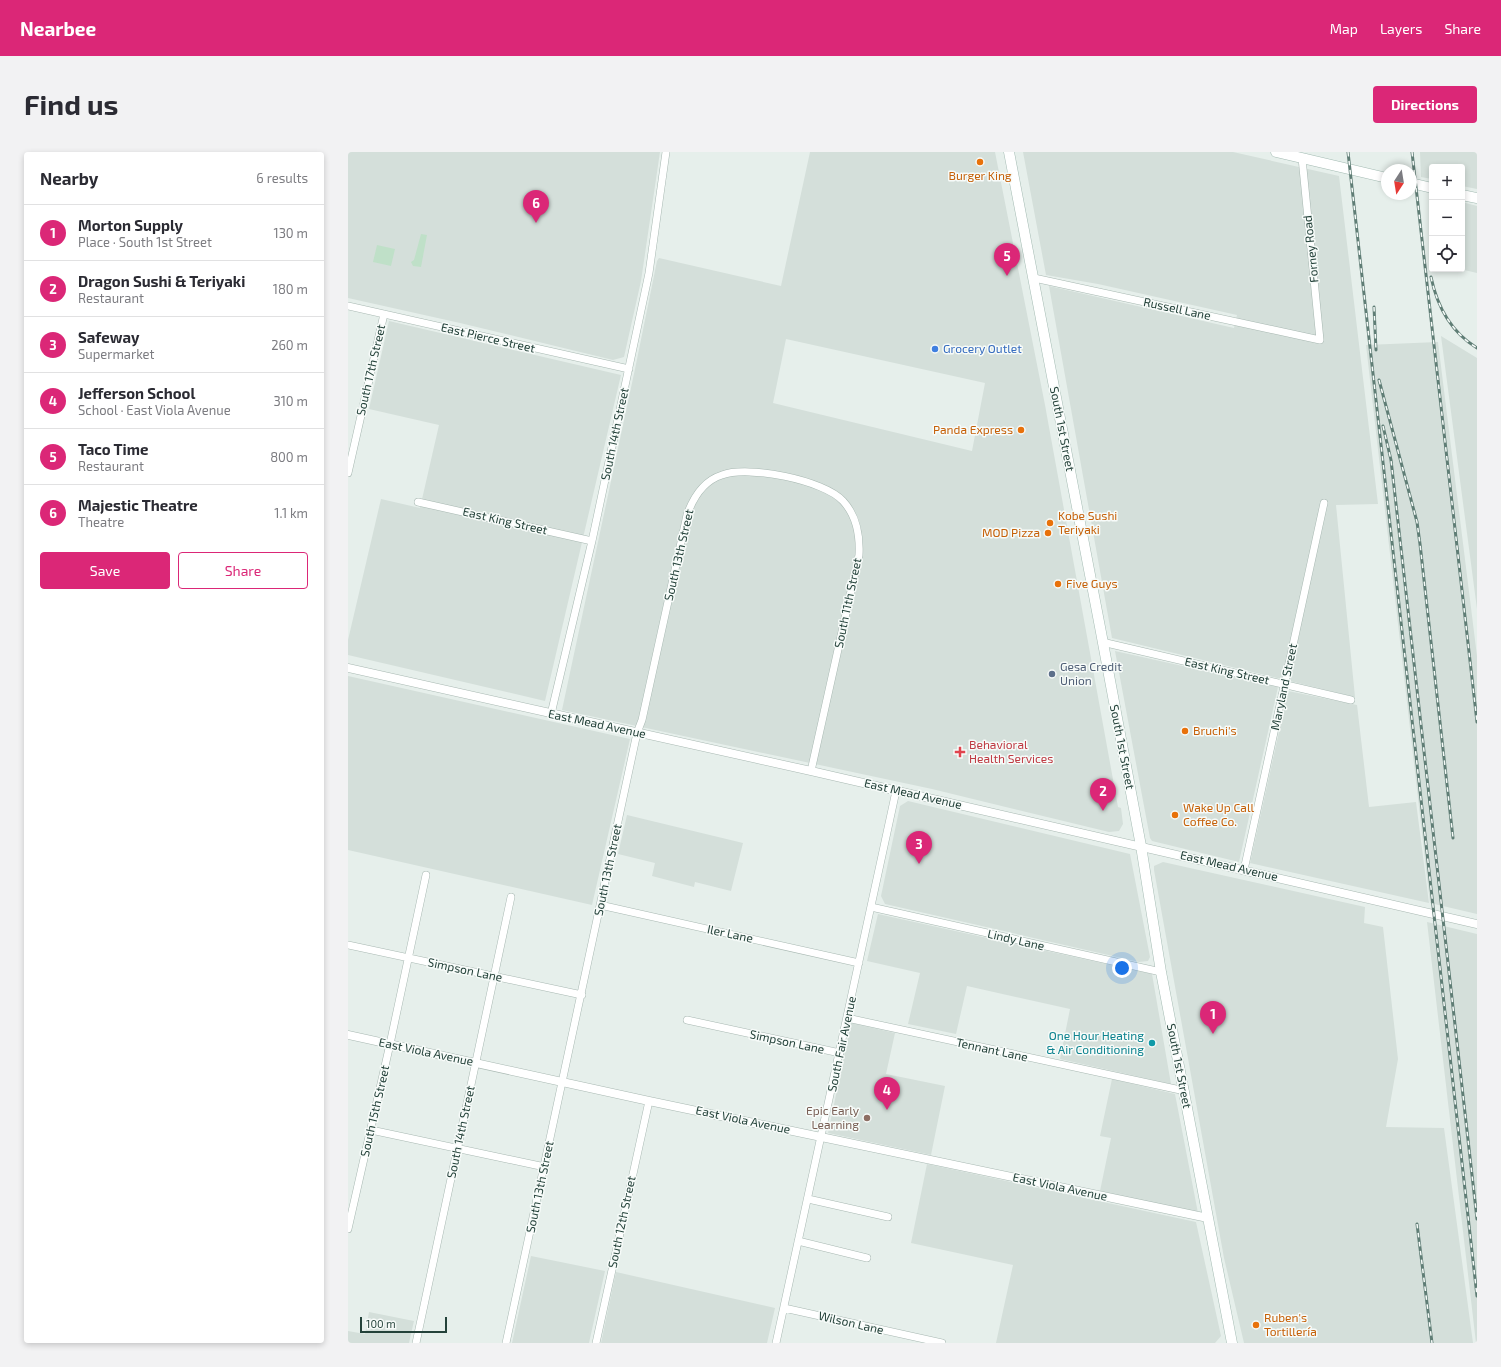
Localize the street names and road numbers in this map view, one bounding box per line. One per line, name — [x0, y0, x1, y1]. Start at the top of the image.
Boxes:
street label: Forney Road — [1300, 215, 1321, 283]
street label: Russell Lane — [1142, 294, 1212, 322]
street label: East Pierce Street — [440, 319, 537, 355]
street label: South 17th Street — [353, 322, 387, 417]
street label: South 1st Street — [1048, 385, 1078, 473]
street label: South 14th Street — [597, 386, 631, 481]
street label: East King Street — [462, 503, 549, 537]
street label: South 13th Street — [661, 507, 695, 602]
street label: South 11th Street — [831, 556, 863, 649]
street label: Maryland Street — [1267, 642, 1299, 731]
street label: East King Street — [1184, 653, 1271, 687]
street label: South 1st Street — [1108, 703, 1138, 791]
street label: East Mead Avenue — [547, 706, 647, 740]
street label: East Mead Avenue — [863, 775, 963, 811]
street label: South 13th Street — [590, 822, 624, 917]
street label: East Mead Avenue — [1179, 847, 1279, 883]
street label: Iler Lane — [706, 921, 754, 945]
street label: Lindy Lane — [986, 926, 1046, 952]
street label: Simpson Lane — [427, 954, 504, 984]
street label: South Fair Avenue — [824, 995, 858, 1093]
street label: South 1st Street — [1165, 1022, 1195, 1110]
street label: Simpson Lane — [749, 1026, 826, 1056]
street label: East Viola Avenue — [378, 1034, 475, 1068]
street label: Tennant Lane — [955, 1035, 1029, 1063]
street label: South 15th Street — [357, 1063, 391, 1158]
street label: South 14th Street — [443, 1084, 477, 1179]
street label: East Viola Avenue — [695, 1102, 792, 1136]
street label: South 13th Street — [522, 1139, 556, 1234]
street label: East Viola Avenue — [1012, 1169, 1109, 1203]
street label: South 12th Street — [604, 1174, 638, 1269]
street label: Wilson Lane — [817, 1308, 885, 1336]

